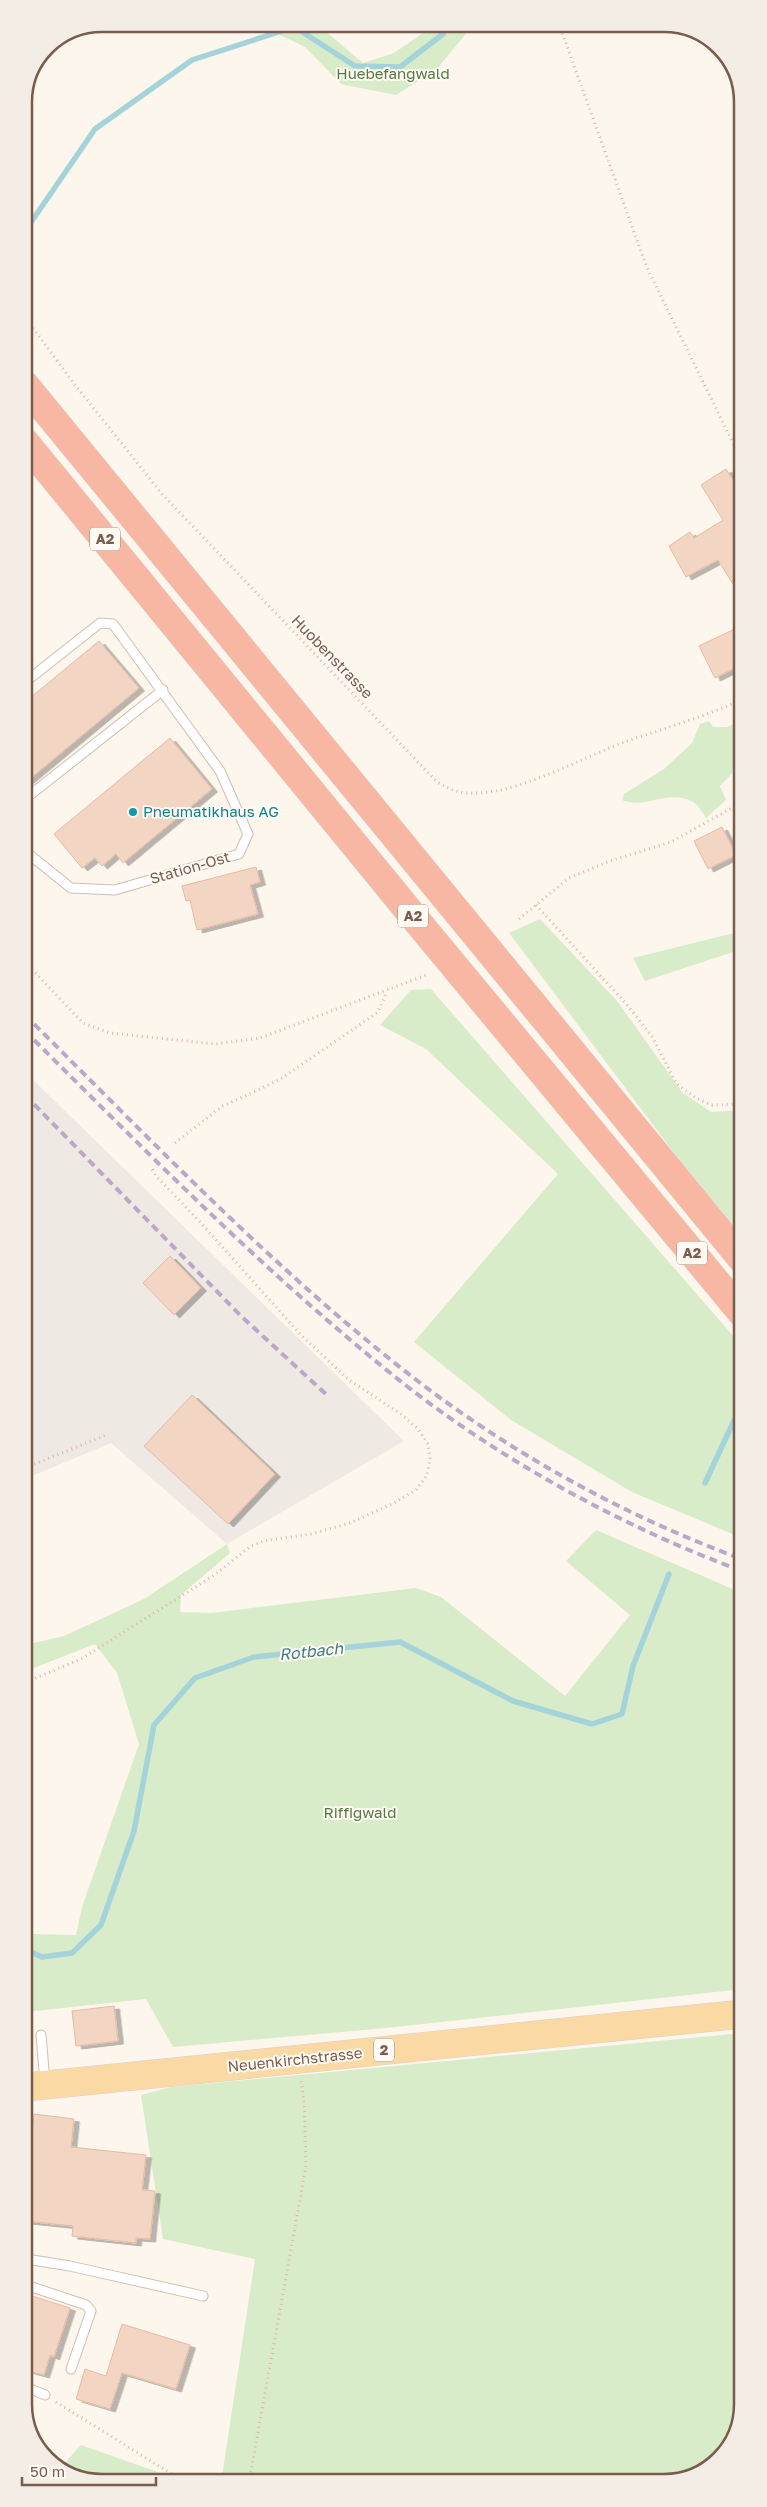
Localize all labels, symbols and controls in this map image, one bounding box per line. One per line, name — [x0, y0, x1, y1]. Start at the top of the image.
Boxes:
park label: Huebefangwald — [336, 64, 450, 82]
road number: A2 — [90, 528, 120, 550]
street label: Huobenstrasse — [288, 611, 377, 702]
place label: Pneumatikhaus AG — [143, 802, 279, 820]
marker: Pneumatikhaus AG — [127, 806, 139, 818]
street label: Station-Ost — [148, 847, 232, 887]
road number: A2 — [398, 904, 428, 928]
road number: A2 — [677, 1242, 707, 1264]
water label: Rotbach — [278, 1638, 345, 1664]
park label: Riffigwald — [324, 1803, 396, 1821]
road number: 2 — [374, 2038, 394, 2062]
street label: Neuenkirchstrasse — [227, 2043, 363, 2075]
scale bar — [22, 2454, 156, 2486]
text: 50 m — [30, 2462, 65, 2480]

